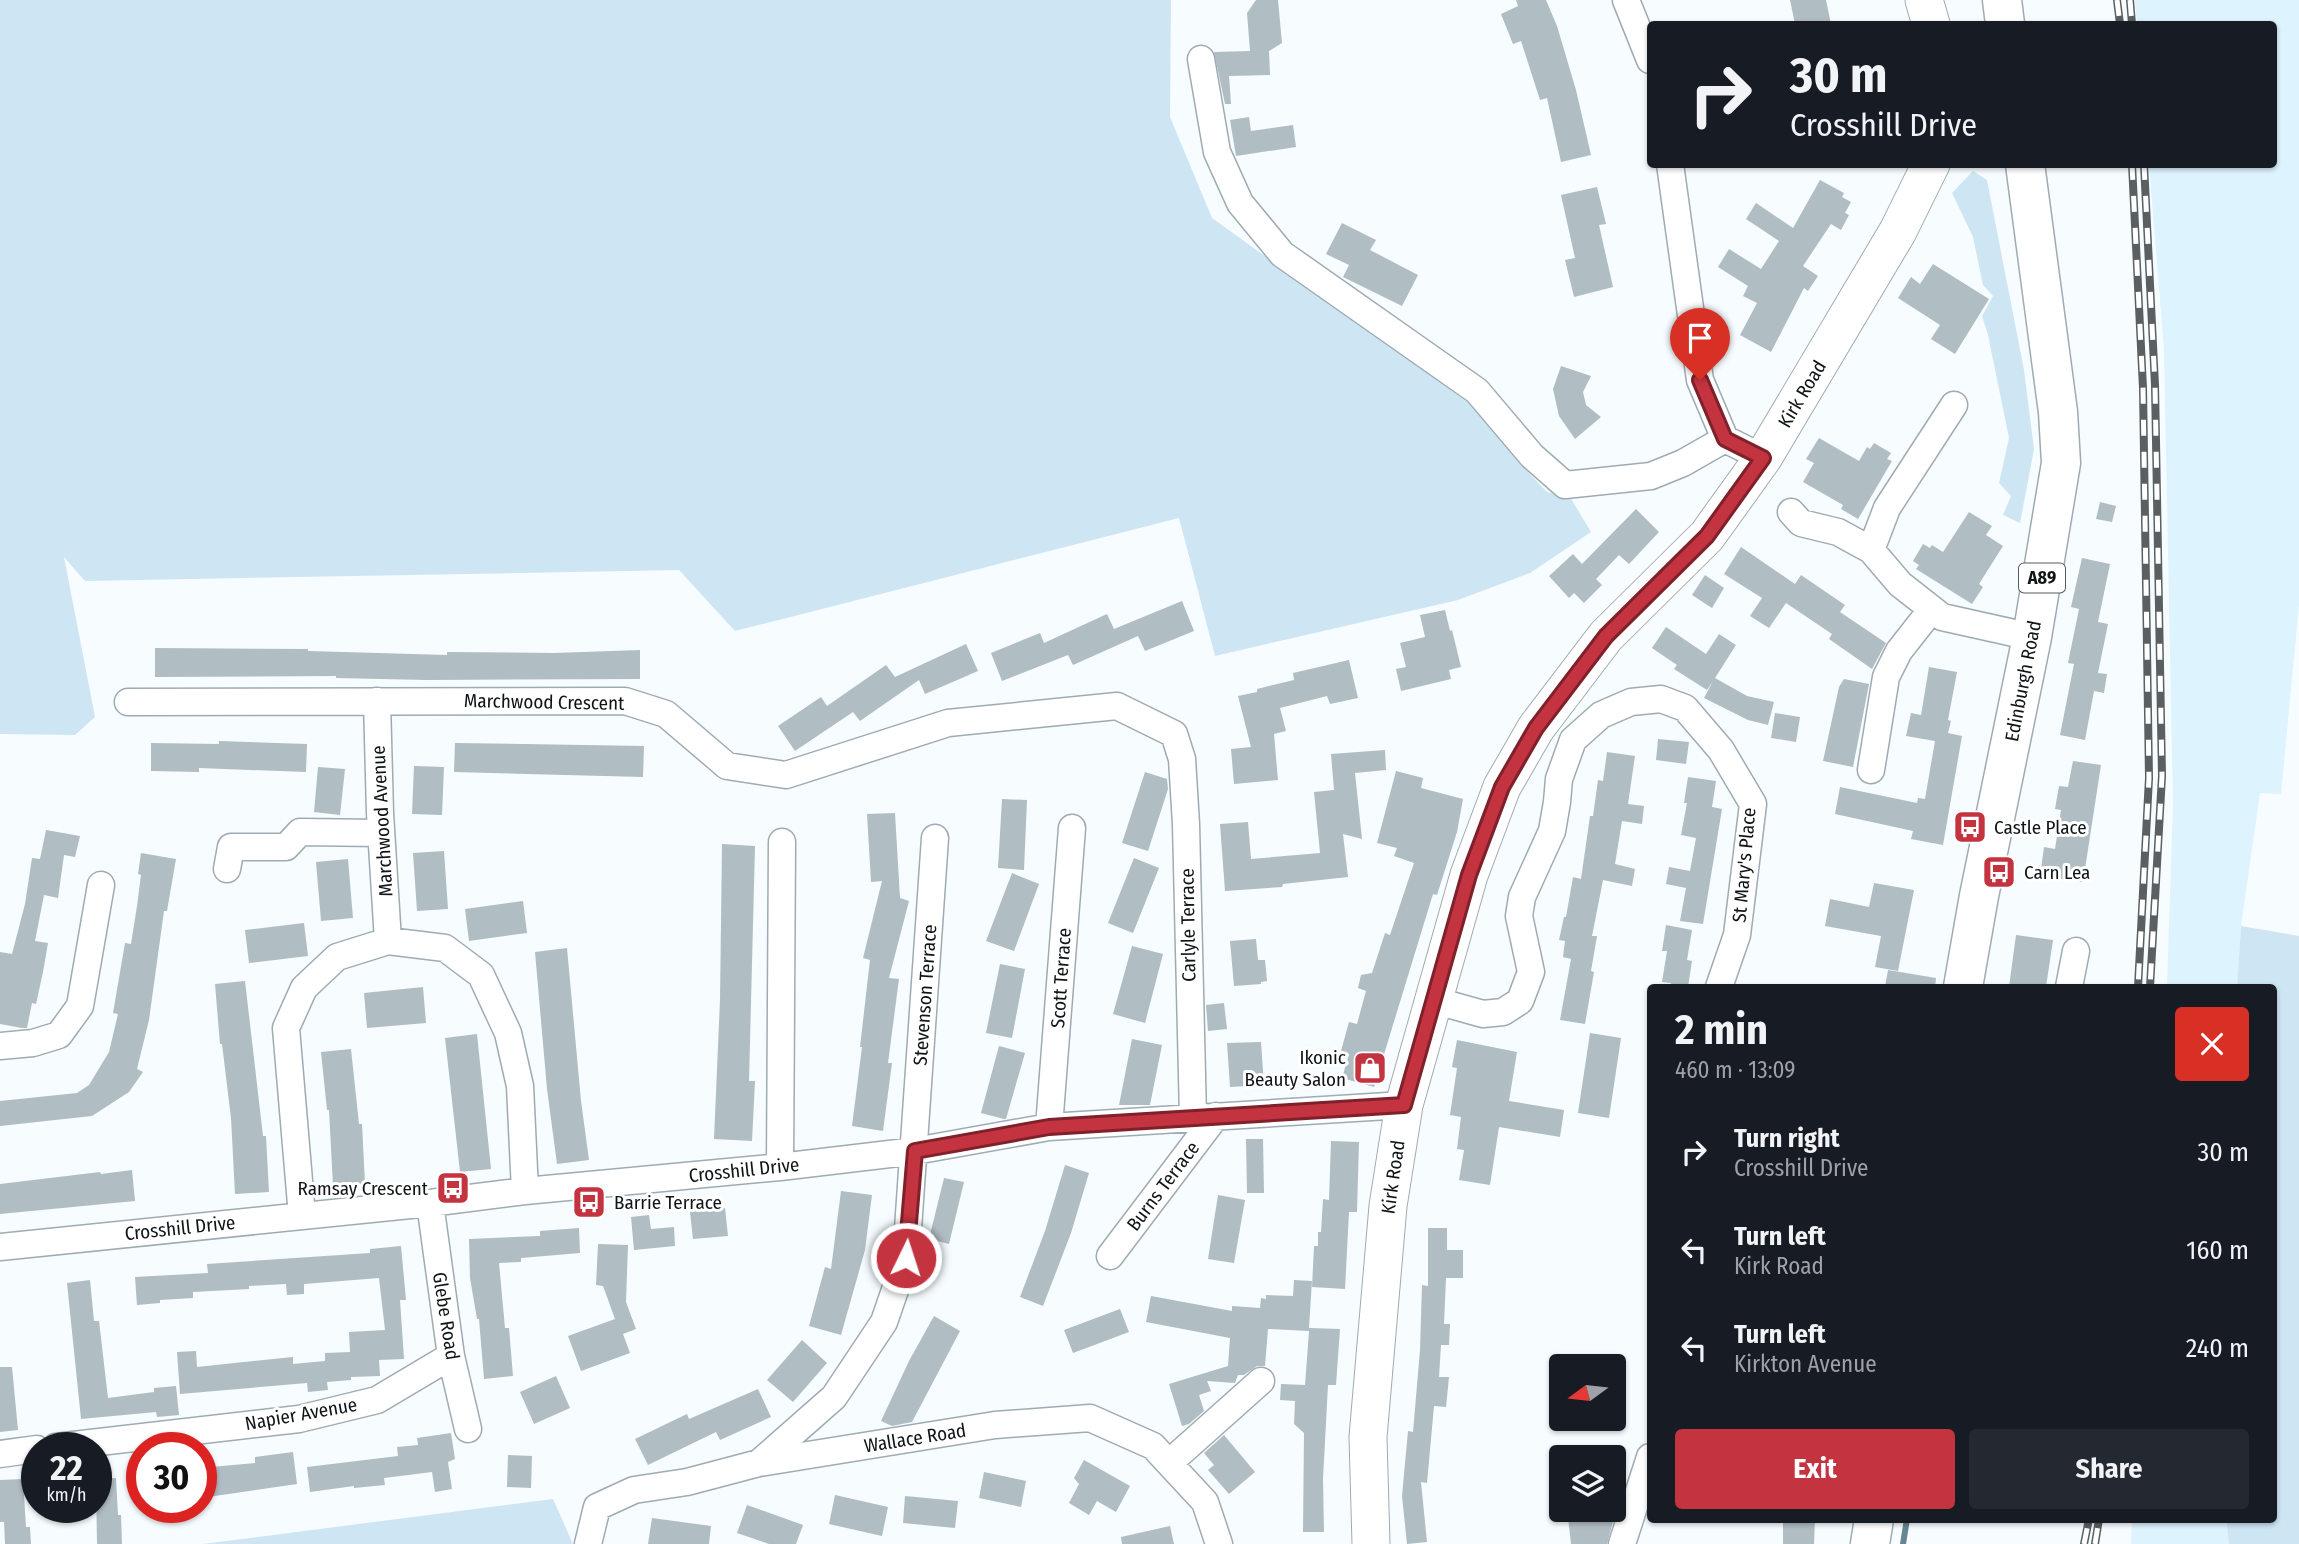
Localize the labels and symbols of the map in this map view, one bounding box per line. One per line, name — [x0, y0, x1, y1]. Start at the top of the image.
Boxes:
pin — [1670, 308, 1730, 380]
street label: Kirk Road — [1773, 356, 1831, 432]
road number: A89 — [2019, 564, 2065, 592]
street label: Edinburgh Road — [2000, 619, 2046, 743]
street label: Marchwood Crescent — [464, 689, 625, 715]
street label: Marchwood Avenue — [367, 745, 397, 897]
street label: St Mary's Place — [1728, 807, 1760, 923]
bus stop icon: Castle Place — [1951, 808, 1989, 846]
place label: Castle Place — [1994, 816, 2087, 839]
bus stop icon: Carn Lea — [1980, 853, 2018, 891]
place label: Carn Lea — [2024, 861, 2090, 884]
street label: Carlyle Terrace — [1176, 868, 1200, 982]
street label: Stevenson Terrace — [909, 924, 941, 1066]
street label: Scott Terrace — [1046, 927, 1076, 1029]
place label: Ikonic Beauty Salon — [1245, 1046, 1346, 1091]
shop icon: Ikonic Beauty Salon — [1351, 1049, 1389, 1087]
street label: Burns Terrace — [1122, 1137, 1204, 1235]
street label: Kirk Road — [1376, 1139, 1410, 1215]
street label: Crosshill Drive — [688, 1153, 800, 1187]
bus stop icon: Ramsay Crescent — [434, 1169, 472, 1207]
place label: Ramsay Crescent — [298, 1177, 429, 1200]
bus stop icon: Barrie Terrace — [570, 1183, 608, 1221]
place label: Barrie Terrace — [614, 1191, 722, 1214]
street label: Crosshill Drive — [124, 1211, 236, 1245]
position arrow — [869, 1221, 943, 1295]
street label: Glebe Road — [428, 1270, 464, 1362]
north arrow — [1549, 1354, 1626, 1432]
street label: Napier Avenue — [243, 1393, 359, 1435]
street label: Wallace Road — [862, 1419, 968, 1457]
speed limit sign: 30 — [126, 1432, 217, 1523]

